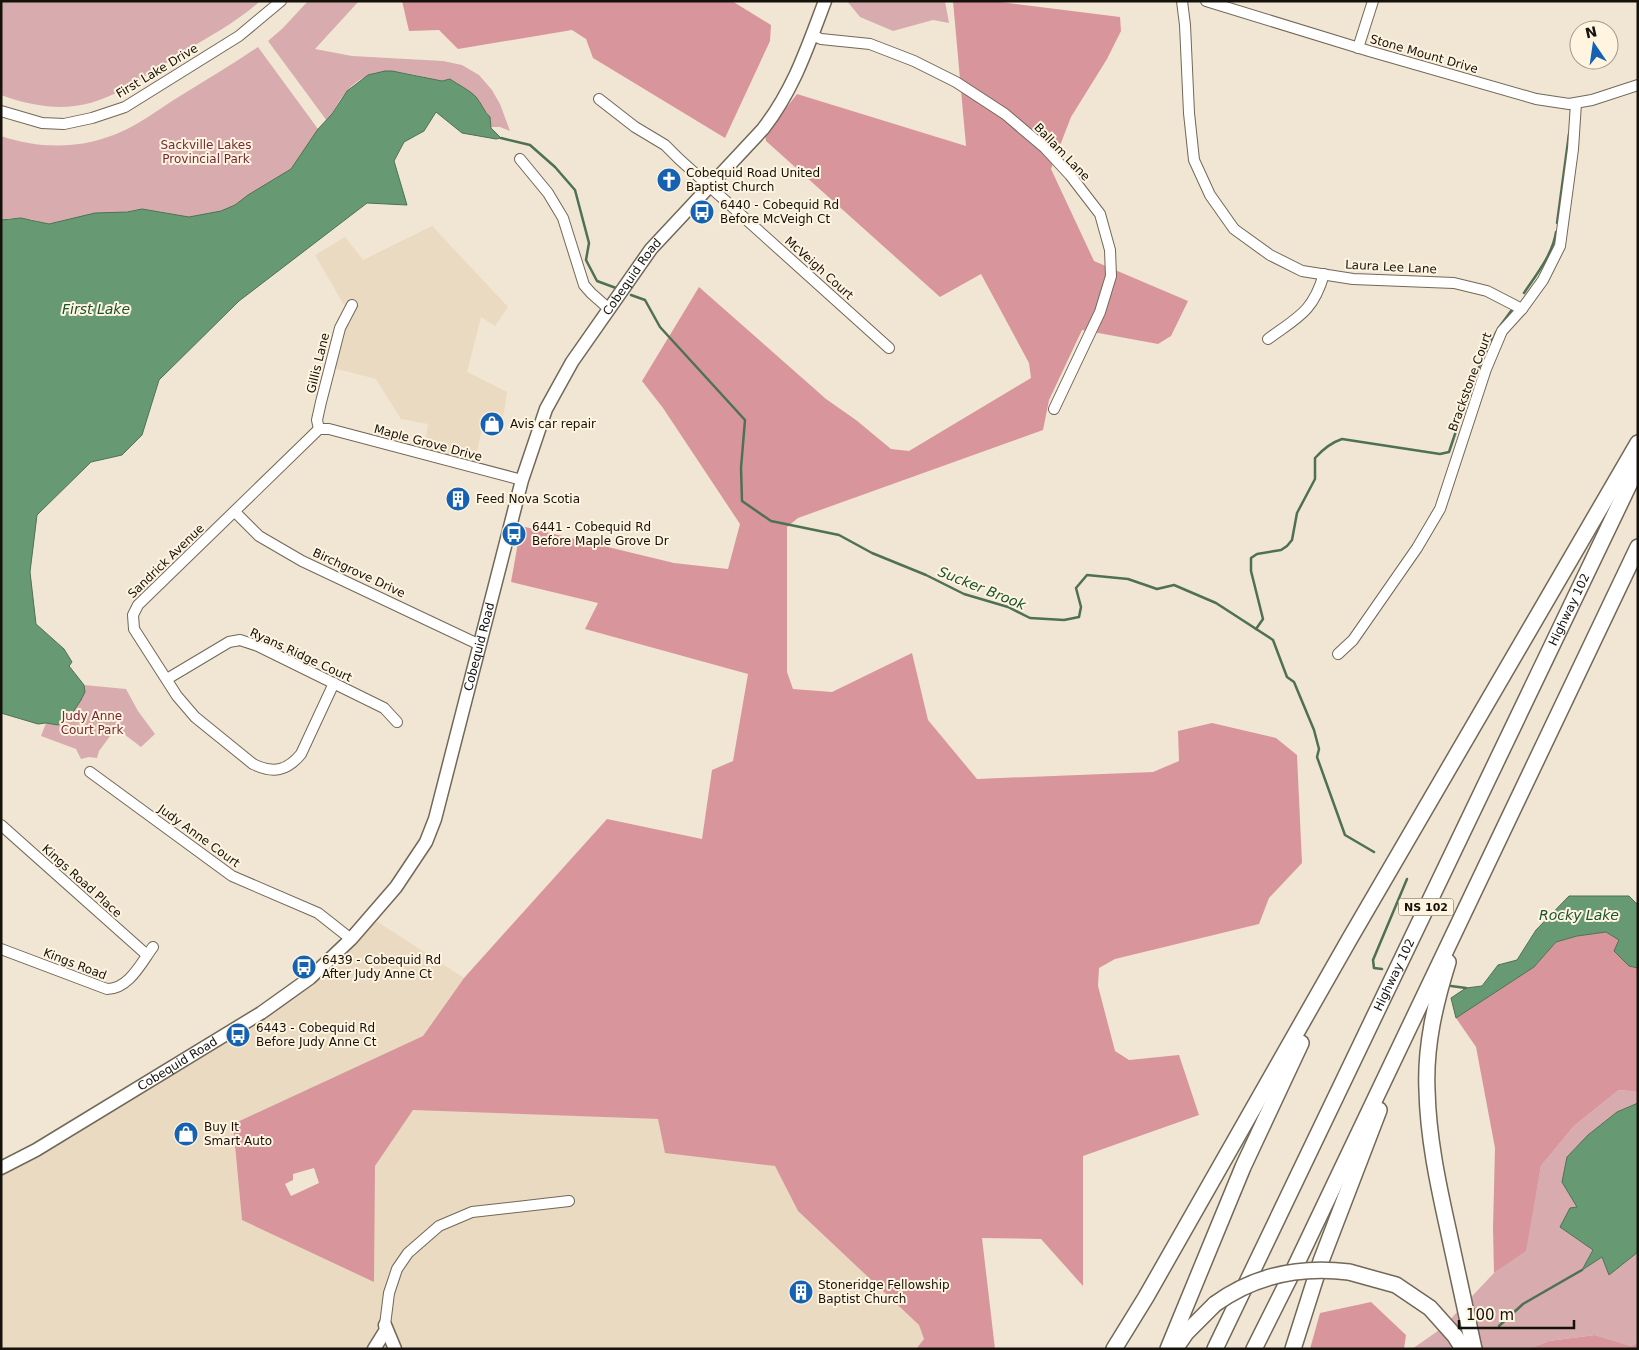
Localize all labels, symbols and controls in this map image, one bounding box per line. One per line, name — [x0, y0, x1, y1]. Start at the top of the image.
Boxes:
north arrow — [1569, 20, 1619, 70]
text: N — [1584, 23, 1599, 41]
street label: Stone Mount Drive — [1368, 32, 1480, 76]
street label: First Lake Drive — [114, 41, 200, 101]
street label: Ballam Lane — [1031, 120, 1093, 184]
park label: Sackville Lakes Provincial Park — [160, 138, 252, 166]
place label: Cobequid Road United Baptist Church — [686, 166, 820, 194]
church icon: Cobequid Road United Baptist Church — [656, 167, 682, 193]
place label: 6440 - Cobequid Rd Before McVeigh Ct — [720, 198, 839, 226]
bus stop icon: 6440 - Cobequid Rd Before McVeigh Ct — [689, 199, 715, 225]
street label: McVeigh Court — [782, 234, 856, 302]
street label: Cobequid Road — [600, 236, 664, 318]
street label: Laura Lee Lane — [1345, 258, 1437, 276]
water label: First Lake — [62, 301, 130, 317]
street label: Brackstone Court — [1446, 330, 1494, 433]
street label: Gillis Lane — [304, 331, 332, 395]
shop icon: Avis car repair — [479, 411, 505, 437]
place label: Avis car repair — [510, 417, 596, 431]
street label: Maple Grove Drive — [372, 422, 484, 464]
building icon: Feed Nova Scotia — [445, 486, 471, 512]
place label: Feed Nova Scotia — [476, 492, 580, 506]
place label: 6441 - Cobequid Rd Before Maple Grove Dr — [532, 520, 669, 548]
street label: Sandrick Avenue — [125, 521, 207, 601]
bus stop icon: 6441 - Cobequid Rd Before Maple Grove Dr — [501, 521, 527, 547]
street label: Birchgrove Drive — [311, 545, 407, 601]
water label: Sucker Brook — [936, 563, 1029, 613]
street label: Highway 102 — [1546, 571, 1593, 648]
street label: Cobequid Road — [461, 601, 497, 692]
street label: Ryans Ridge Court — [248, 625, 354, 685]
park label: Judy Anne Court Park — [61, 709, 123, 737]
street label: Judy Anne Court — [155, 801, 243, 870]
street label: Kings Road Place — [39, 842, 125, 920]
road number: NS 102 — [1398, 899, 1454, 916]
water label: Rocky Lake — [1539, 907, 1619, 923]
street label: Highway 102 — [1371, 936, 1418, 1013]
street label: Kings Road — [41, 946, 109, 982]
place label: 6439 - Cobequid Rd After Judy Anne Ct — [322, 953, 441, 981]
bus stop icon: 6439 - Cobequid Rd After Judy Anne Ct — [291, 954, 317, 980]
place label: 6443 - Cobequid Rd Before Judy Anne Ct — [256, 1021, 377, 1049]
bus stop icon: 6443 - Cobequid Rd Before Judy Anne Ct — [225, 1022, 251, 1048]
street label: Cobequid Road — [135, 1034, 220, 1093]
place label: Buy It Smart Auto — [204, 1120, 272, 1148]
shop icon: Buy It Smart Auto — [173, 1121, 199, 1147]
place label: Stoneridge Fellowship Baptist Church — [818, 1278, 950, 1306]
building icon: Stoneridge Fellowship Baptist Church — [788, 1279, 814, 1305]
scale bar — [1459, 1298, 1574, 1330]
text: 100 m — [1466, 1306, 1514, 1324]

